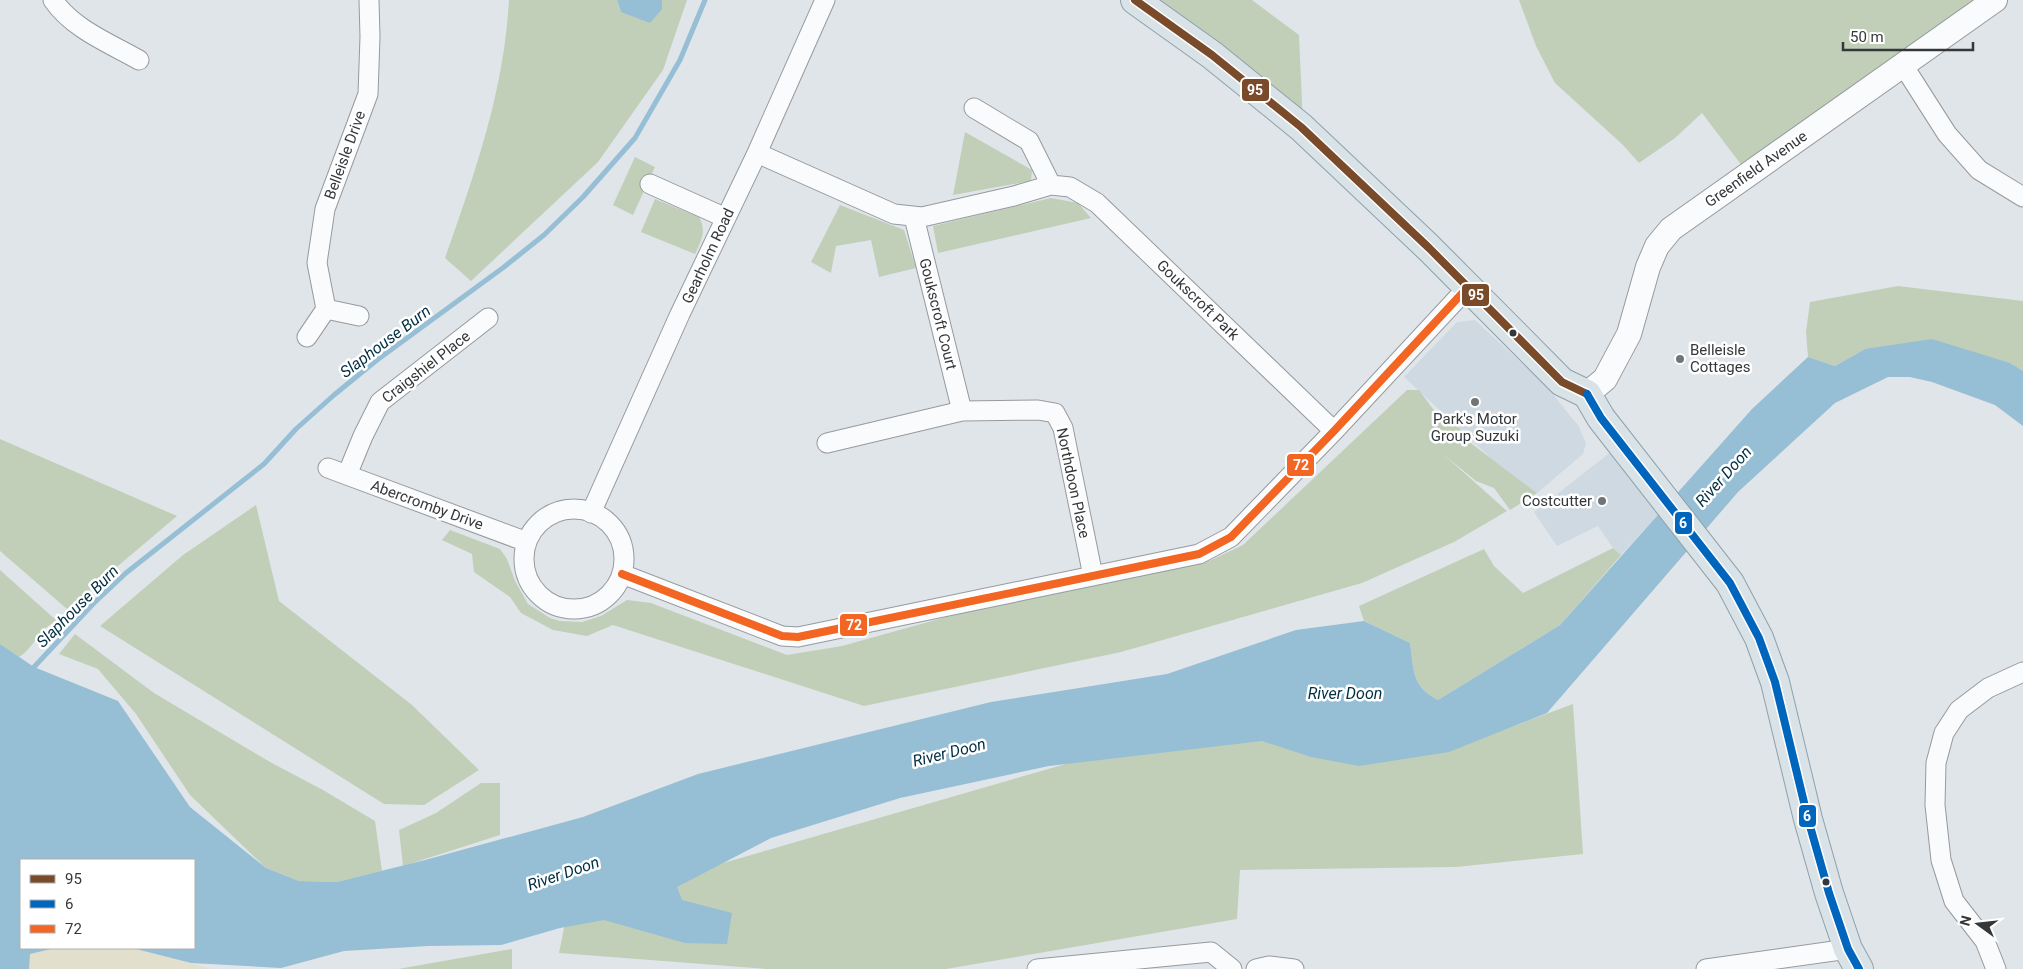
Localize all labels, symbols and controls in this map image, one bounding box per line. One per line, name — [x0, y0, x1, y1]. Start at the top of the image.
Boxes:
scale bar — [1843, 20, 1973, 52]
text: 50 m — [1850, 28, 1884, 46]
line badge: 95 — [1241, 78, 1270, 102]
text: 95 — [1247, 82, 1263, 98]
street label: Belleisle Drive — [321, 108, 369, 202]
street label: Greenfield Avenue — [1701, 127, 1811, 211]
street label: Gearholm Road — [678, 205, 738, 307]
street label: Goukscroft Court — [915, 256, 961, 372]
street label: Goukscroft Park — [1153, 256, 1243, 344]
line badge: 95 — [1461, 283, 1490, 307]
text: 95 — [1468, 287, 1484, 303]
water label: Slaphouse Burn — [336, 301, 434, 382]
street label: Craigshiel Place — [378, 327, 474, 407]
unlabelled marker — [1508, 328, 1518, 338]
place label: Belleisle Cottages — [1690, 341, 1750, 376]
marker: Belleisle Cottages — [1674, 353, 1686, 365]
marker: Park's Motor Group Suzuki — [1469, 396, 1481, 408]
place label: Park's Motor Group Suzuki — [1431, 410, 1519, 445]
street label: Northdoon Place — [1052, 426, 1094, 540]
water label: River Doon — [1691, 442, 1755, 510]
line badge: 72 — [1286, 453, 1315, 477]
text: 72 — [1293, 457, 1309, 473]
street label: Abercromby Drive — [368, 476, 486, 534]
place label: Costcutter — [1522, 492, 1592, 510]
marker: Costcutter — [1596, 495, 1608, 507]
line badge: 6 — [1674, 511, 1693, 535]
text: 6 — [1679, 515, 1687, 531]
water label: Slaphouse Burn — [32, 561, 122, 651]
line badge: 72 — [839, 613, 868, 637]
text: 72 — [846, 617, 862, 633]
water label: River Doon — [1308, 684, 1382, 703]
water label: River Doon — [911, 734, 988, 771]
line badge: 6 — [1798, 804, 1817, 828]
text: 6 — [1803, 808, 1811, 824]
water label: River Doon — [525, 852, 602, 895]
legend — [20, 859, 195, 949]
text: 95 — [65, 870, 82, 888]
unlabelled marker — [1821, 877, 1831, 887]
text: 6 — [65, 895, 73, 913]
north arrow — [1953, 899, 2003, 949]
text: N — [1956, 914, 1974, 927]
text: 72 — [65, 920, 82, 938]

